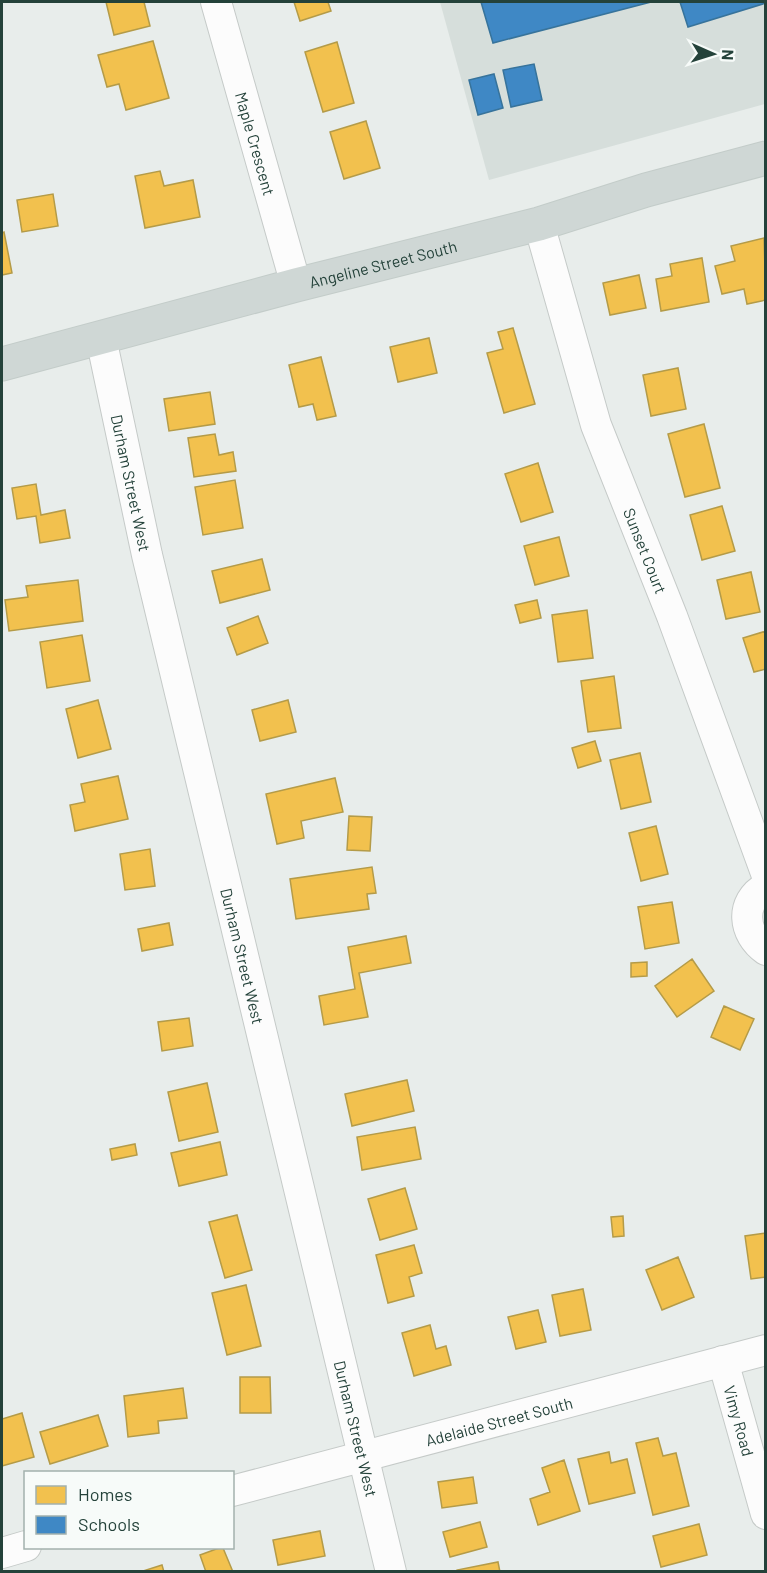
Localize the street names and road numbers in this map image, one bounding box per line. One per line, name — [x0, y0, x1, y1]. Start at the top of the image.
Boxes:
street label: Maple Crescent — [232, 90, 280, 197]
street label: Angeline Street South — [307, 236, 459, 291]
street label: Durham Street West — [108, 413, 155, 553]
street label: Sunset Court — [620, 505, 672, 596]
street label: Durham Street West — [218, 886, 269, 1026]
street label: Durham Street West — [331, 1358, 382, 1498]
street label: Vimy Road — [721, 1383, 759, 1458]
street label: Adelaide Street South — [423, 1392, 574, 1449]

